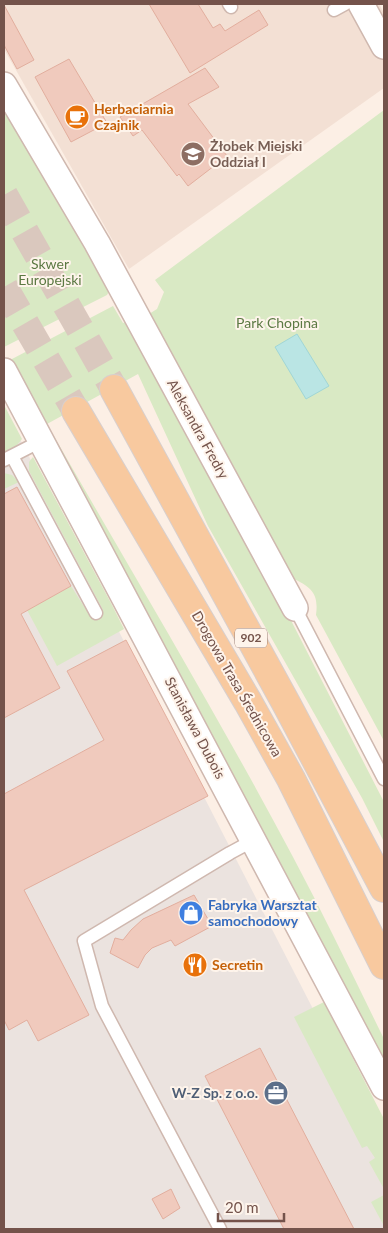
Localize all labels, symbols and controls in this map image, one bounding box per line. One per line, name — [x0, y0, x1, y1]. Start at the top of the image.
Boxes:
place label: Herbaciarnia Czajnik — [94, 100, 174, 133]
cafe icon: Herbaciarnia Czajnik — [64, 104, 90, 130]
place label: Żłobek Miejski Oddział I — [210, 137, 302, 170]
school or university icon: Żłobek Miejski Oddział I — [180, 141, 206, 167]
park label: Skwer Europejski — [18, 255, 82, 288]
park label: Park Chopina — [236, 314, 318, 331]
street label: Aleksandra Fredry — [164, 376, 233, 482]
street label: Drogowa Trasa Średnicowa — [189, 608, 286, 760]
road number: 902 — [235, 628, 267, 648]
street label: Stanisława Dubois — [161, 674, 229, 782]
place label: Fabryka Warsztat samochodowy — [208, 896, 317, 929]
shop icon: Fabryka Warsztat samochodowy — [178, 900, 204, 926]
restaurant icon: Secretin — [182, 952, 208, 978]
place label: Secretin — [212, 956, 263, 973]
office icon: W-Z Sp. z o.o. — [263, 1080, 289, 1106]
place label: W-Z Sp. z o.o. — [172, 1084, 258, 1101]
scale bar — [218, 1190, 284, 1222]
text: 20 m — [225, 1198, 259, 1216]

